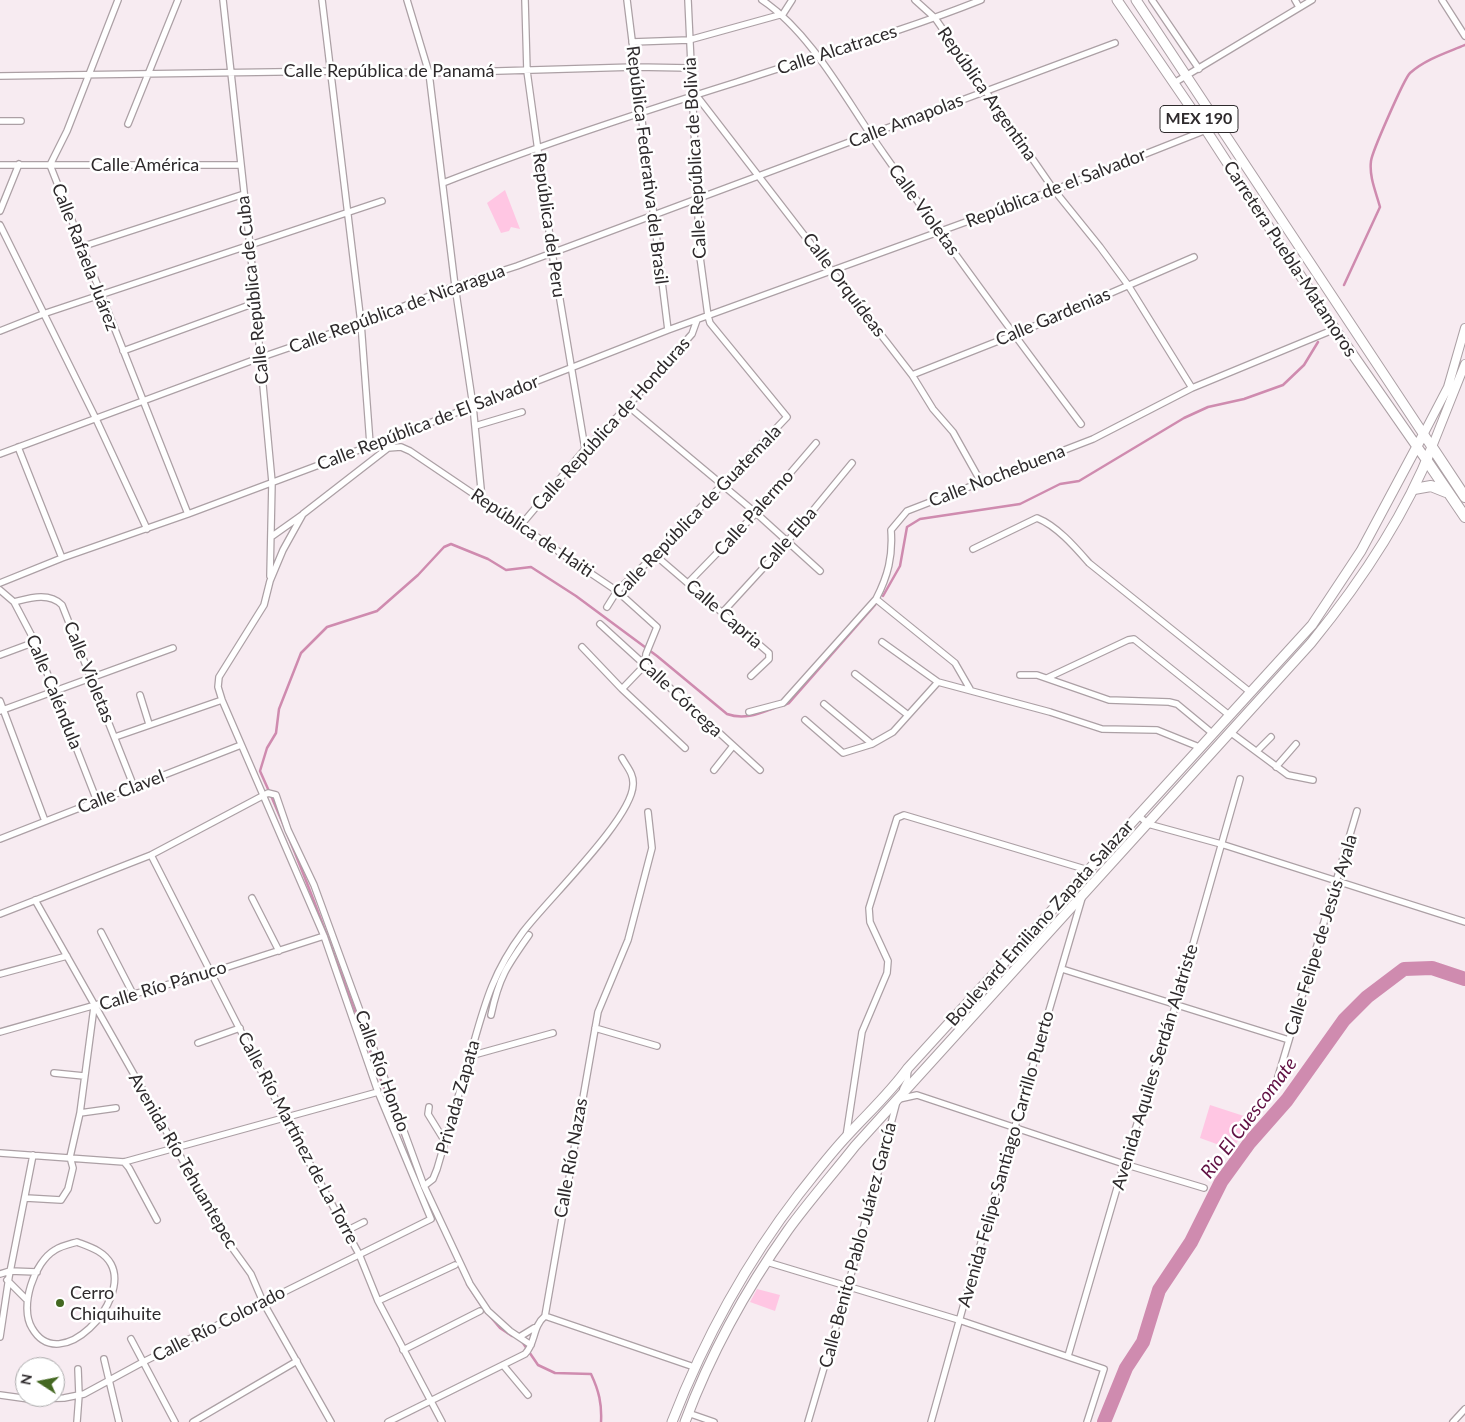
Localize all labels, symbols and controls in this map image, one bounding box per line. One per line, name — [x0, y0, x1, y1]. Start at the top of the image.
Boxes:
street label: Calle Alcatraces — [774, 20, 900, 80]
street label: República Argentina — [933, 23, 1041, 165]
street label: República Federativa del Brasil — [622, 44, 672, 286]
street label: Calle República de Bolivia — [679, 57, 711, 259]
street label: Calle República de Panamá — [283, 60, 495, 82]
street label: Calle Amapolas — [846, 89, 966, 153]
road number: MEX 190 — [1160, 106, 1238, 132]
street label: República de el Salvador — [963, 144, 1149, 232]
street label: República del Peru — [528, 151, 570, 299]
street label: Calle América — [91, 154, 199, 176]
street label: Carretera Puebla-Matamoros — [1219, 157, 1361, 361]
street label: Calle Violetas — [884, 160, 964, 260]
street label: Calle Rafaela Juárez — [47, 180, 123, 334]
street label: Calle República de Cuba — [232, 194, 274, 386]
street label: Calle Orquídeas — [798, 229, 890, 341]
street label: Calle República de Nicaragua — [286, 260, 508, 358]
street label: Calle Gardenias — [992, 283, 1114, 351]
street label: Calle República de Honduras — [527, 333, 695, 515]
street label: Calle República de El Salvador — [314, 371, 542, 475]
street label: Calle República de Guatemala — [608, 420, 786, 604]
street label: Calle Nochebuena — [926, 440, 1068, 512]
street label: Calle Palermo — [710, 466, 798, 560]
street label: República de Haiti — [467, 484, 597, 582]
street label: Calle Elba — [755, 503, 821, 575]
street label: Calle Capria — [681, 575, 767, 653]
street label: Calle Violetas — [59, 618, 119, 726]
street label: Calle Caléndula — [21, 632, 87, 752]
street label: Calle Córcega — [633, 652, 727, 742]
street label: Calle Clavel — [74, 766, 168, 818]
street label: Boulevard Emiliano Zapata Salazar — [942, 815, 1138, 1031]
street label: Calle Felipe de Jesús Ayala — [1280, 832, 1362, 1038]
street label: Avenida Aquiles Serdán Alatriste — [1107, 941, 1203, 1193]
street label: Calle Río Pánuco — [97, 956, 229, 1016]
street label: Calle Río Hondo — [350, 1007, 414, 1135]
street label: Avenida Felipe Santiago Carrillo Puerto — [953, 1008, 1059, 1310]
street label: Calle Río Martínez de La Torre — [233, 1028, 363, 1248]
street label: Privada Zapata — [431, 1038, 485, 1156]
water label: Rio El Cuescomate — [1196, 1053, 1302, 1183]
street label: Avenida Río Tehuantepec — [124, 1069, 242, 1253]
street label: Calle Río Nazas — [550, 1096, 592, 1220]
street label: Calle Benito Pablo Juárez García — [815, 1120, 901, 1370]
street label: Calle Río Colorado — [149, 1281, 289, 1367]
place label: Cerro Chiquihuite — [70, 1282, 161, 1325]
marker: Cerro Chiquihuite — [54, 1297, 66, 1309]
north arrow — [15, 1357, 65, 1407]
text: N — [16, 1372, 35, 1386]

